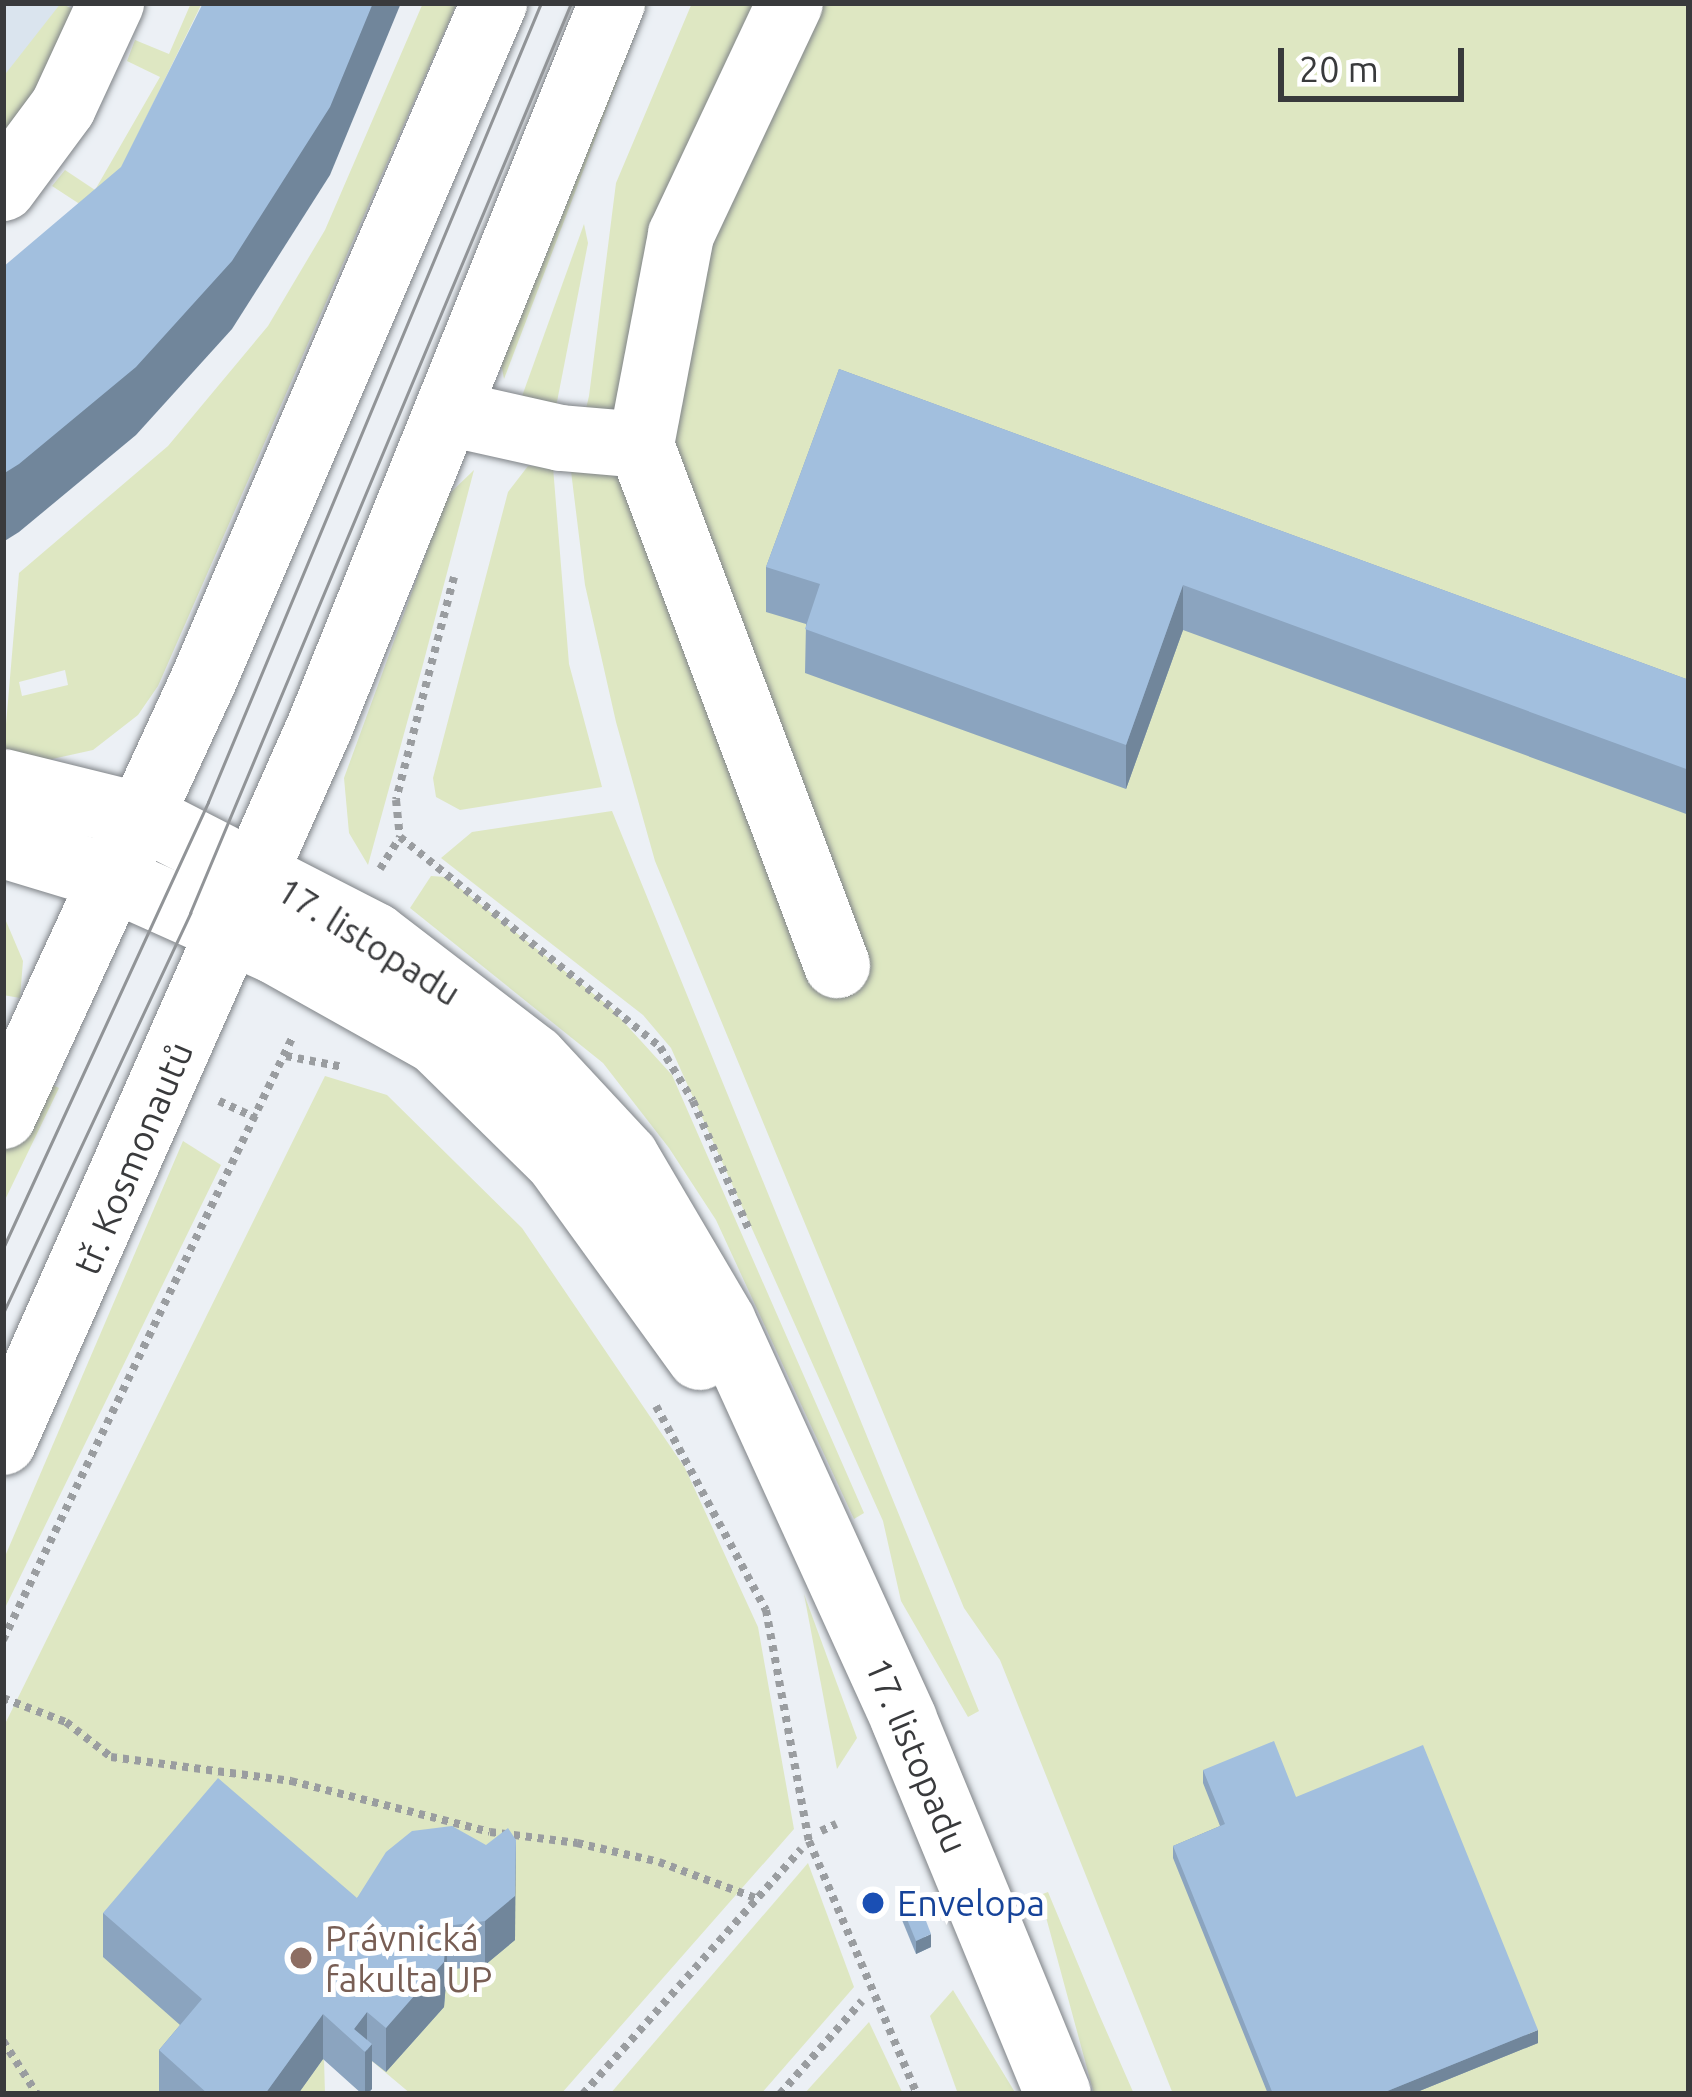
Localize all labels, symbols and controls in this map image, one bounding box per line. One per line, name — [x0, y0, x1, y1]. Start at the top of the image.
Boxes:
scale bar — [1284, 24, 1470, 98]
text: 20 m — [1299, 48, 1379, 89]
street label: 17. listopadu — [269, 868, 469, 1014]
street label: tř. Kosmonautů — [65, 1035, 201, 1281]
street label: 17. listopadu — [857, 1651, 977, 1859]
place label: Envelopa — [897, 1881, 1045, 1925]
marker: Envelopa — [860, 1890, 886, 1916]
place label: Právnická fakulta UP — [325, 1915, 492, 2000]
marker: Právnická fakulta UP — [288, 1945, 314, 1971]

